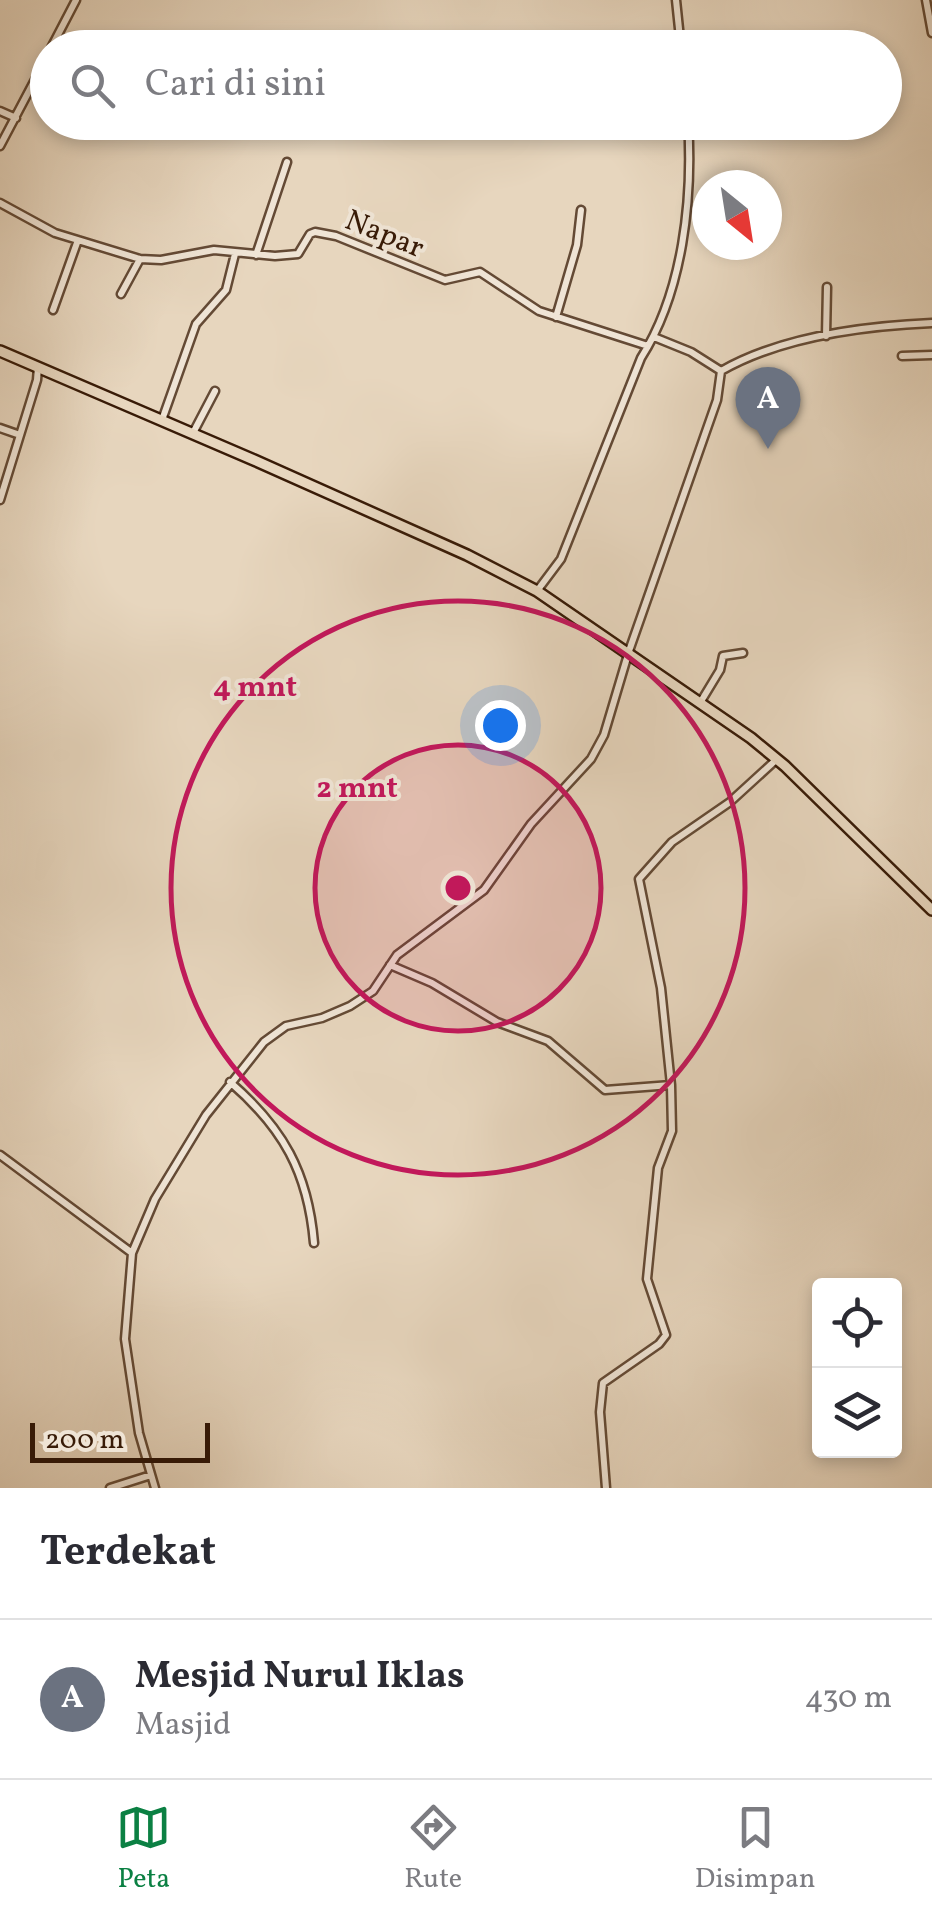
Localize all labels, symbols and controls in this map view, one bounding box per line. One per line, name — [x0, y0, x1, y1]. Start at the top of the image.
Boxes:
search box — [30, 30, 902, 140]
icon: search — [65, 58, 120, 113]
text: Cari di sini — [145, 59, 326, 112]
north arrow — [692, 170, 782, 260]
street label: Napar — [338, 200, 430, 270]
pin: A — [736, 366, 800, 449]
text: 4 mnt — [213, 667, 297, 709]
your location — [475, 700, 526, 751]
text: 2 mnt — [316, 768, 398, 810]
centre of rings — [440, 870, 476, 906]
map controls — [812, 1278, 902, 1458]
button: locate — [812, 1278, 902, 1368]
button: layers — [812, 1368, 902, 1458]
scale bar — [30, 1418, 210, 1462]
text: 200 m — [45, 1421, 124, 1460]
text: Terdekat — [40, 1524, 216, 1583]
text: Mesjid Nurul Iklas — [135, 1651, 465, 1704]
text: A — [61, 1677, 84, 1721]
text: 430 m — [804, 1677, 892, 1721]
text: Masjid — [135, 1704, 231, 1748]
tab: Peta — [116, 1800, 171, 1899]
tab: Rute — [404, 1800, 462, 1899]
tab: Disimpan — [695, 1800, 816, 1899]

